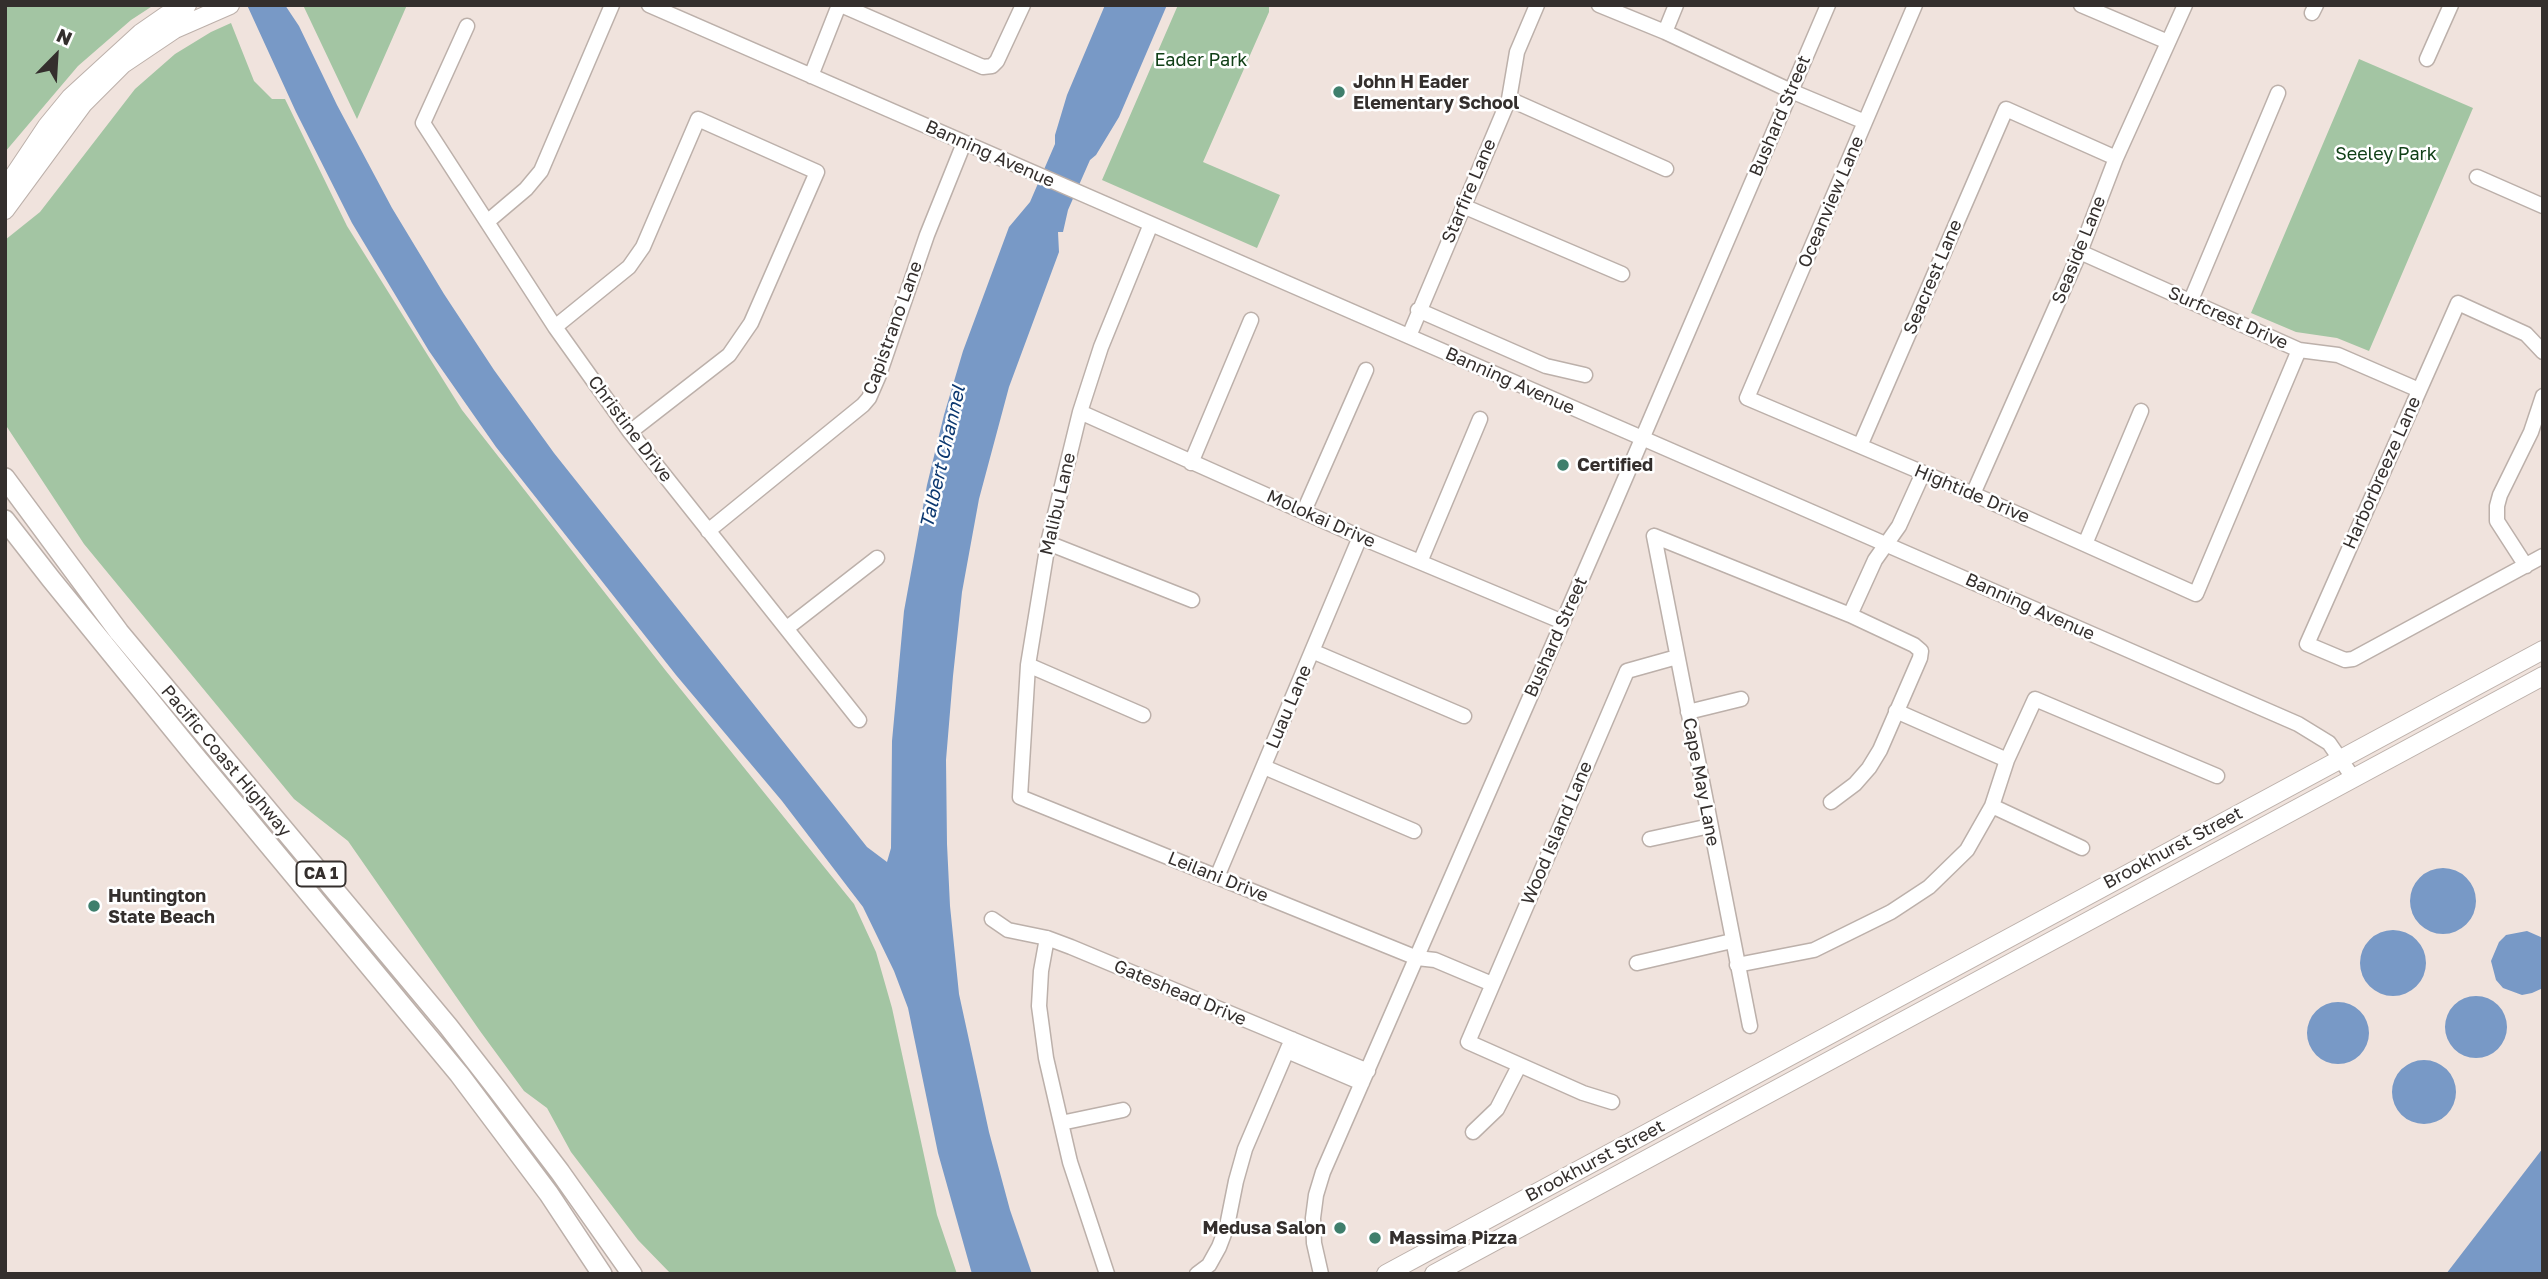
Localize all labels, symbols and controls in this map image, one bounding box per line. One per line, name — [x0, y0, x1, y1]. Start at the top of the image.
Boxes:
north arrow — [21, 21, 91, 91]
text: N — [53, 23, 76, 50]
park label: Eader Park — [1155, 49, 1247, 71]
street label: Bushard Street — [1745, 52, 1815, 180]
place label: John H Eader Elementary School — [1353, 71, 1519, 114]
marker: John H Eader Elementary School — [1331, 84, 1347, 100]
street label: Banning Avenue — [922, 116, 1058, 192]
street label: Oceanview Lane — [1794, 133, 1868, 271]
street label: Starfire Lane — [1437, 136, 1501, 246]
park label: Seeley Park — [2335, 143, 2437, 165]
street label: Seaside Lane — [2048, 193, 2110, 307]
street label: Seacrest Lane — [1899, 216, 1967, 338]
street label: Capistrano Lane — [859, 258, 927, 398]
street label: Surfcrest Drive — [2165, 282, 2291, 354]
street label: Banning Avenue — [1442, 343, 1578, 419]
street label: Christine Drive — [583, 372, 677, 486]
water label: Talbert Channel — [916, 384, 970, 530]
street label: Harborbreeze Lane — [2339, 393, 2425, 553]
street label: Malibu Lane — [1036, 451, 1080, 557]
place label: Certified — [1577, 454, 1653, 476]
marker: Certified — [1555, 457, 1571, 473]
street label: Hightide Drive — [1911, 460, 2033, 528]
street label: Molokai Drive — [1263, 485, 1379, 553]
street label: Banning Avenue — [1962, 569, 2098, 645]
street label: Bushard Street — [1520, 573, 1592, 701]
street label: Luau Lane — [1262, 662, 1316, 752]
street label: Pacific Coast Highway — [156, 681, 296, 841]
street label: Cape May Lane — [1678, 716, 1724, 848]
street label: Wood Island Lane — [1517, 758, 1597, 908]
street label: Brookhurst Street — [2100, 802, 2246, 894]
street label: Leilani Drive — [1165, 847, 1271, 907]
road number: CA 1 — [296, 862, 346, 887]
place label: Huntington State Beach — [108, 885, 215, 928]
marker: Huntington State Beach — [86, 898, 102, 914]
street label: Gateshead Drive — [1111, 955, 1249, 1031]
street label: Brookhurst Street — [1522, 1115, 1668, 1207]
place label: Medusa Salon — [1202, 1217, 1326, 1239]
marker: Medusa Salon — [1332, 1220, 1348, 1236]
place label: Massima Pizza — [1389, 1227, 1517, 1249]
marker: Massima Pizza — [1367, 1230, 1383, 1246]

